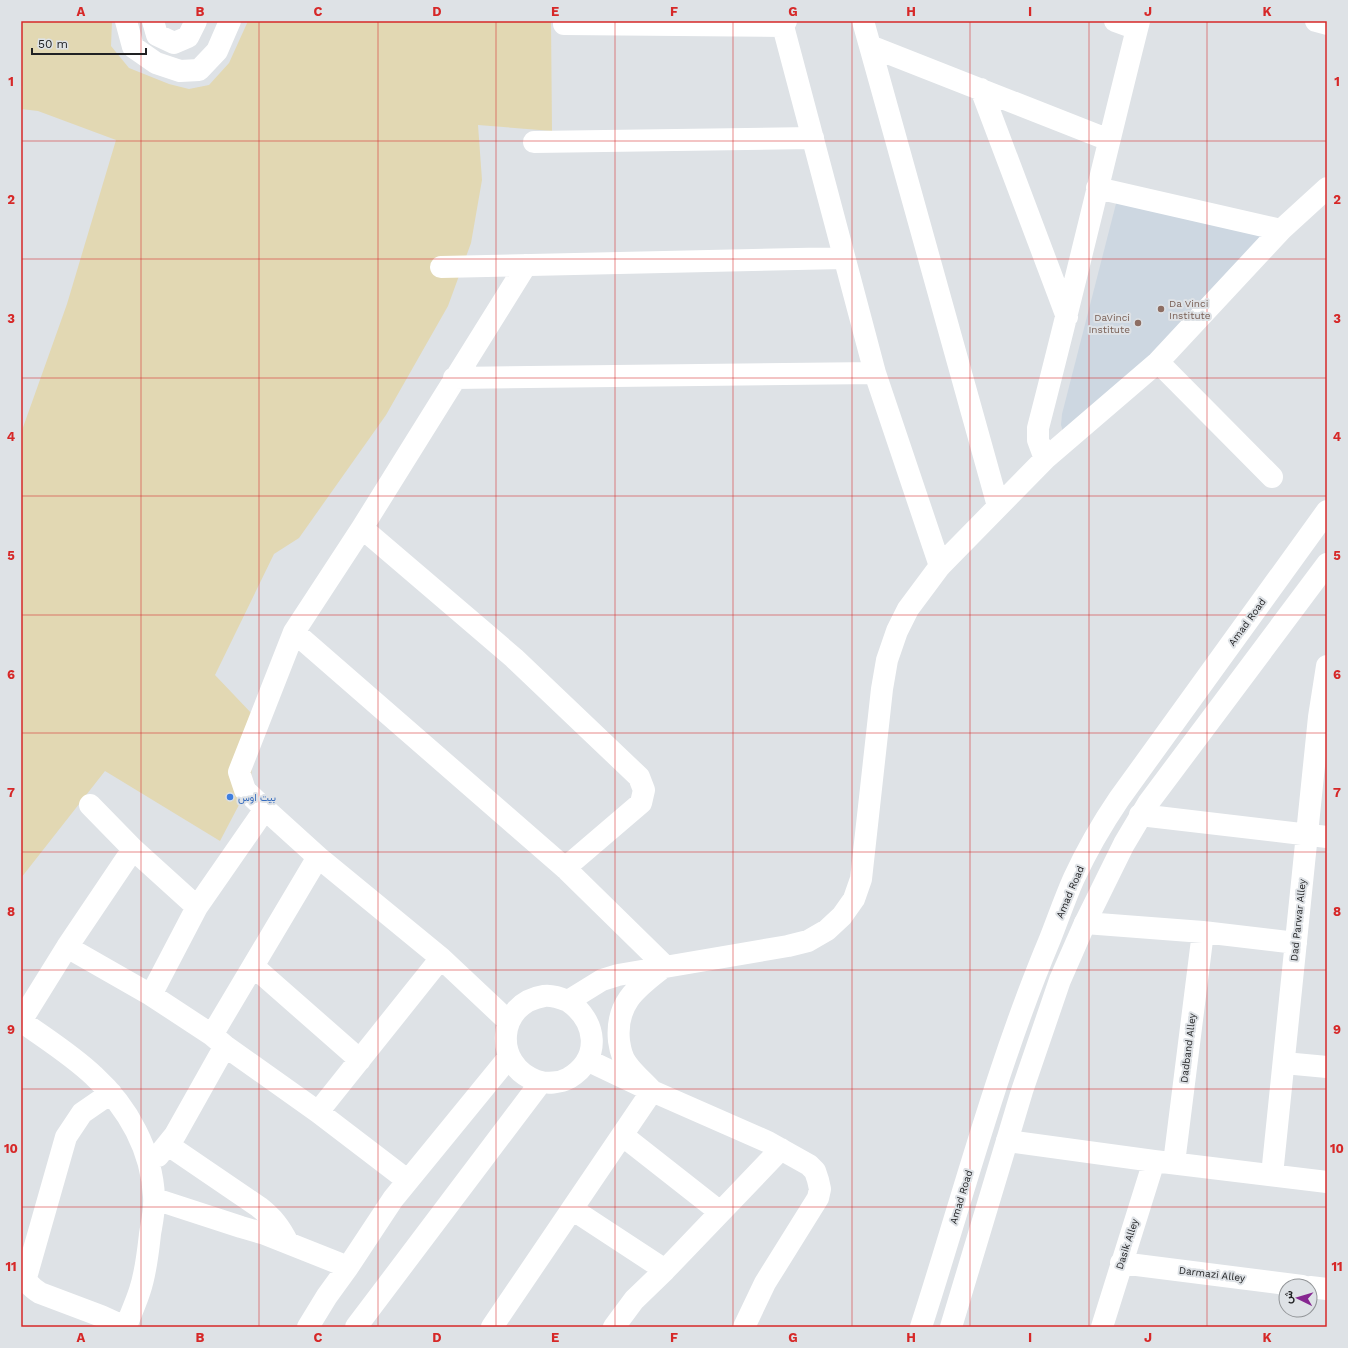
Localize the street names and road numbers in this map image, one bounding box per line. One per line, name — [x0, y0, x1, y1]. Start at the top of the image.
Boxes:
street label: Amad Road — [1226, 596, 1268, 648]
street label: Amad Road — [1054, 864, 1086, 920]
street label: Dad Parwar Alley — [1288, 878, 1308, 962]
street label: Dadband Alley — [1178, 1012, 1198, 1083]
street label: Amad Road — [948, 1169, 974, 1225]
street label: Dasik Alley — [1114, 1216, 1141, 1271]
street label: Darmazi Alley — [1178, 1264, 1247, 1284]

